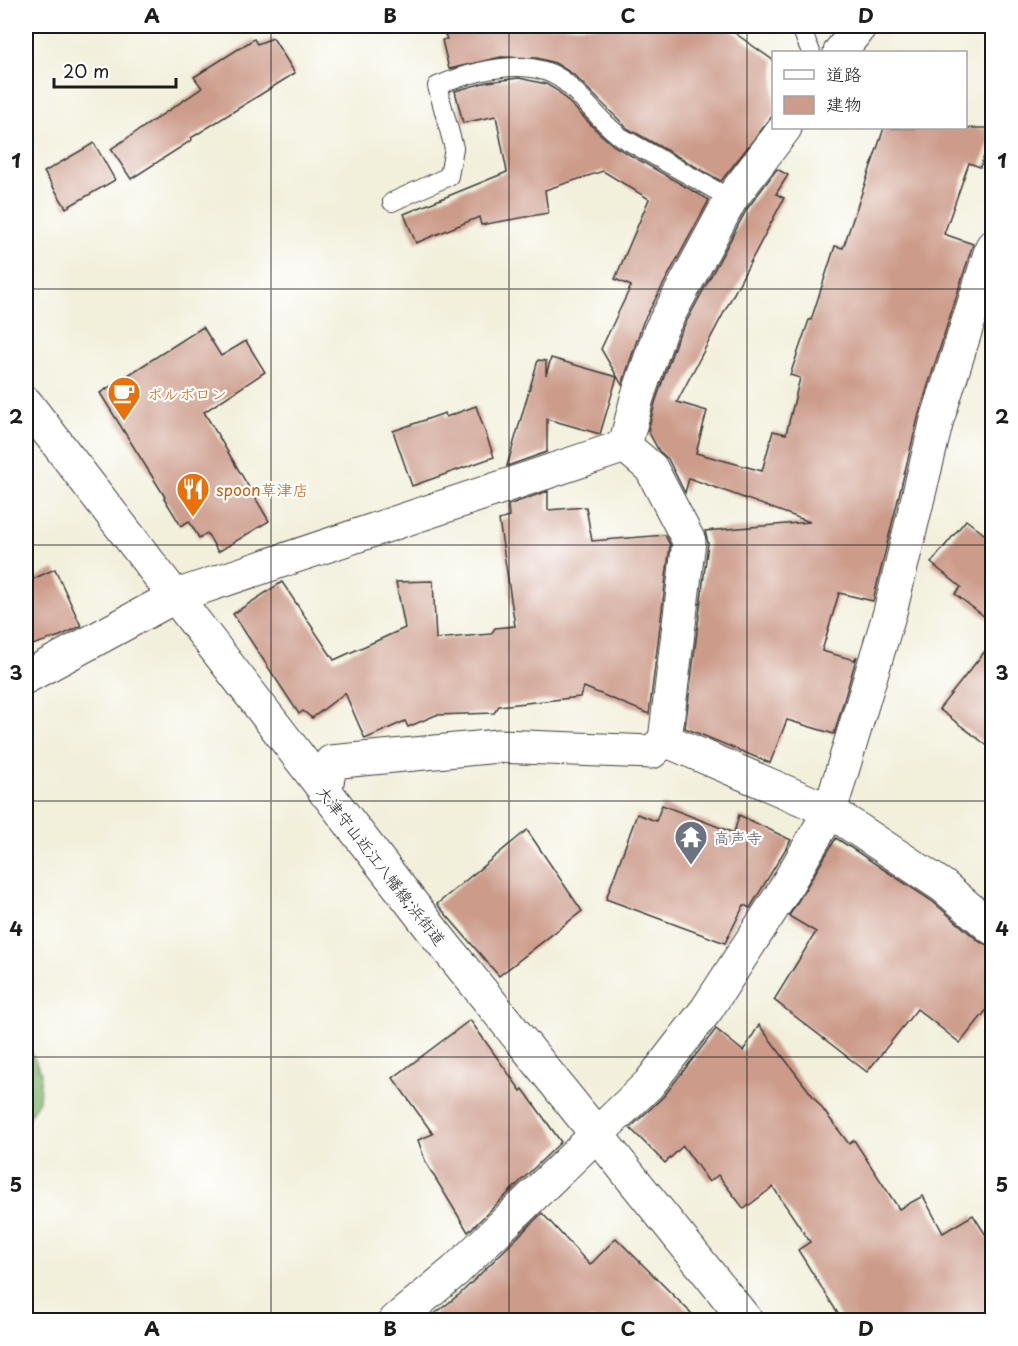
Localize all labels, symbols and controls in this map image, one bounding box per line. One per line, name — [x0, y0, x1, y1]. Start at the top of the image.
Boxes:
text: A — [144, 0, 160, 30]
text: B — [383, 0, 397, 30]
text: C — [620, 0, 636, 30]
text: D — [858, 0, 874, 30]
scale bar — [54, 51, 176, 89]
legend — [772, 51, 967, 129]
text: 20 m — [63, 57, 109, 84]
text: 道路 — [826, 60, 862, 87]
text: 建物 — [826, 90, 862, 117]
text: 1 — [11, 145, 21, 175]
text: 1 — [997, 145, 1007, 175]
cafe icon: ポルボロン — [106, 375, 142, 422]
place label: ポルボロン — [147, 381, 227, 405]
text: 2 — [9, 401, 23, 431]
text: 2 — [995, 401, 1009, 431]
restaurant icon: spoon草津店 — [175, 471, 211, 518]
place label: spoon草津店 — [216, 477, 309, 501]
text: 3 — [9, 657, 23, 687]
text: 3 — [995, 657, 1009, 687]
street label: 大津守山近江八幡線;浜街道 — [312, 780, 452, 950]
temple icon: 高声寺 — [673, 819, 709, 866]
place label: 高声寺 — [714, 825, 762, 849]
text: 4 — [9, 913, 23, 943]
text: 4 — [995, 913, 1009, 943]
text: 5 — [10, 1169, 22, 1199]
text: 5 — [996, 1169, 1008, 1199]
text: A — [144, 1313, 160, 1343]
text: B — [383, 1313, 397, 1343]
text: C — [620, 1313, 636, 1343]
text: D — [858, 1313, 874, 1343]

